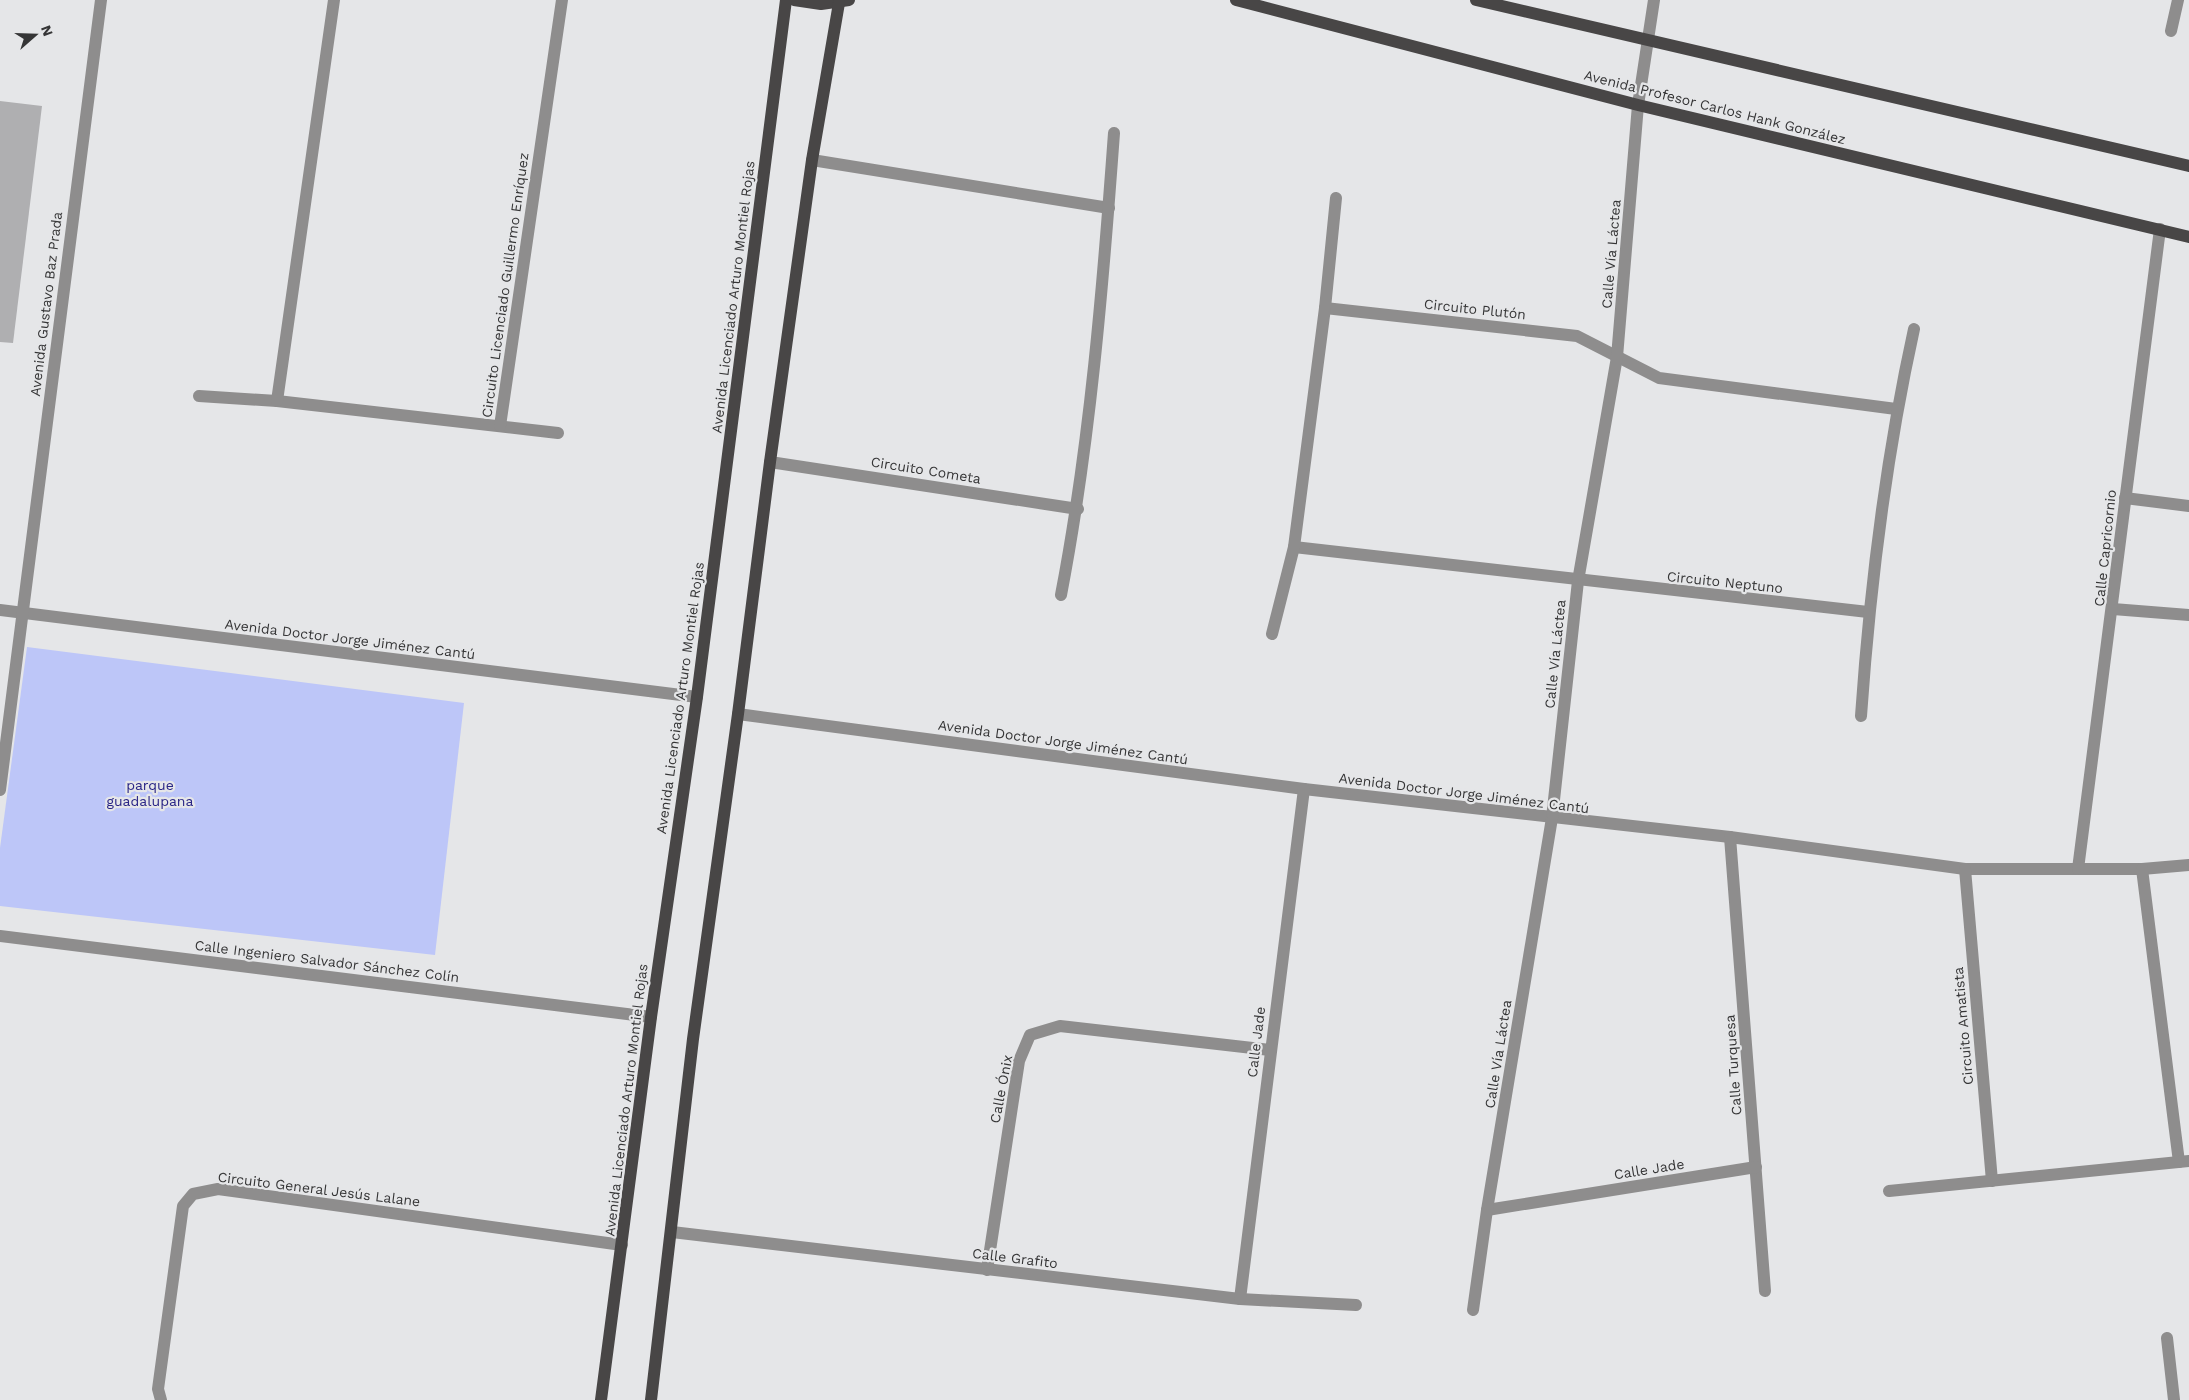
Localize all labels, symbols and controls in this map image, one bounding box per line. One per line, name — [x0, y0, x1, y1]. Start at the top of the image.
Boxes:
north arrow — [10, 10, 60, 60]
text: N — [38, 23, 57, 38]
street label: Avenida Profesor Carlos Hank González — [1583, 67, 1847, 147]
street label: Circuito Licenciado Guillermo Enríquez — [478, 151, 532, 419]
street label: Avenida Licenciado Arturo Montiel Rojas — [708, 160, 758, 434]
street label: Calle Vía Láctea — [1598, 199, 1624, 309]
street label: Avenida Gustavo Baz Prada — [27, 211, 65, 397]
street label: Circuito Plutón — [1423, 296, 1527, 322]
street label: Circuito Cometa — [870, 453, 982, 487]
street label: Calle Capricornio — [2091, 489, 2119, 607]
street label: Avenida Licenciado Arturo Montiel Rojas — [653, 561, 707, 835]
street label: Circuito Neptuno — [1666, 568, 1784, 596]
street label: Calle Vía Láctea — [1541, 599, 1569, 709]
street label: Avenida Doctor Jorge Jiménez Cantú — [224, 616, 476, 662]
street label: Avenida Doctor Jorge Jiménez Cantú — [937, 717, 1189, 767]
street label: Avenida Doctor Jorge Jiménez Cantú — [1338, 770, 1590, 816]
park label: parque guadalupana — [107, 777, 194, 809]
street label: Calle Ingeniero Salvador Sánchez Colín — [194, 937, 460, 985]
street label: Avenida Licenciado Arturo Montiel Rojas — [601, 963, 651, 1237]
street label: Circuito Amatista — [1950, 966, 1976, 1086]
street label: Calle Vía Láctea — [1482, 999, 1514, 1109]
street label: Calle Jade — [1244, 1006, 1268, 1078]
street label: Calle Turquesa — [1721, 1014, 1745, 1116]
street label: Calle Ónix — [987, 1054, 1015, 1124]
street label: Calle Jade — [1613, 1156, 1685, 1182]
street label: Circuito General Jesús Lalane — [217, 1169, 421, 1209]
street label: Calle Grafito — [971, 1245, 1059, 1271]

